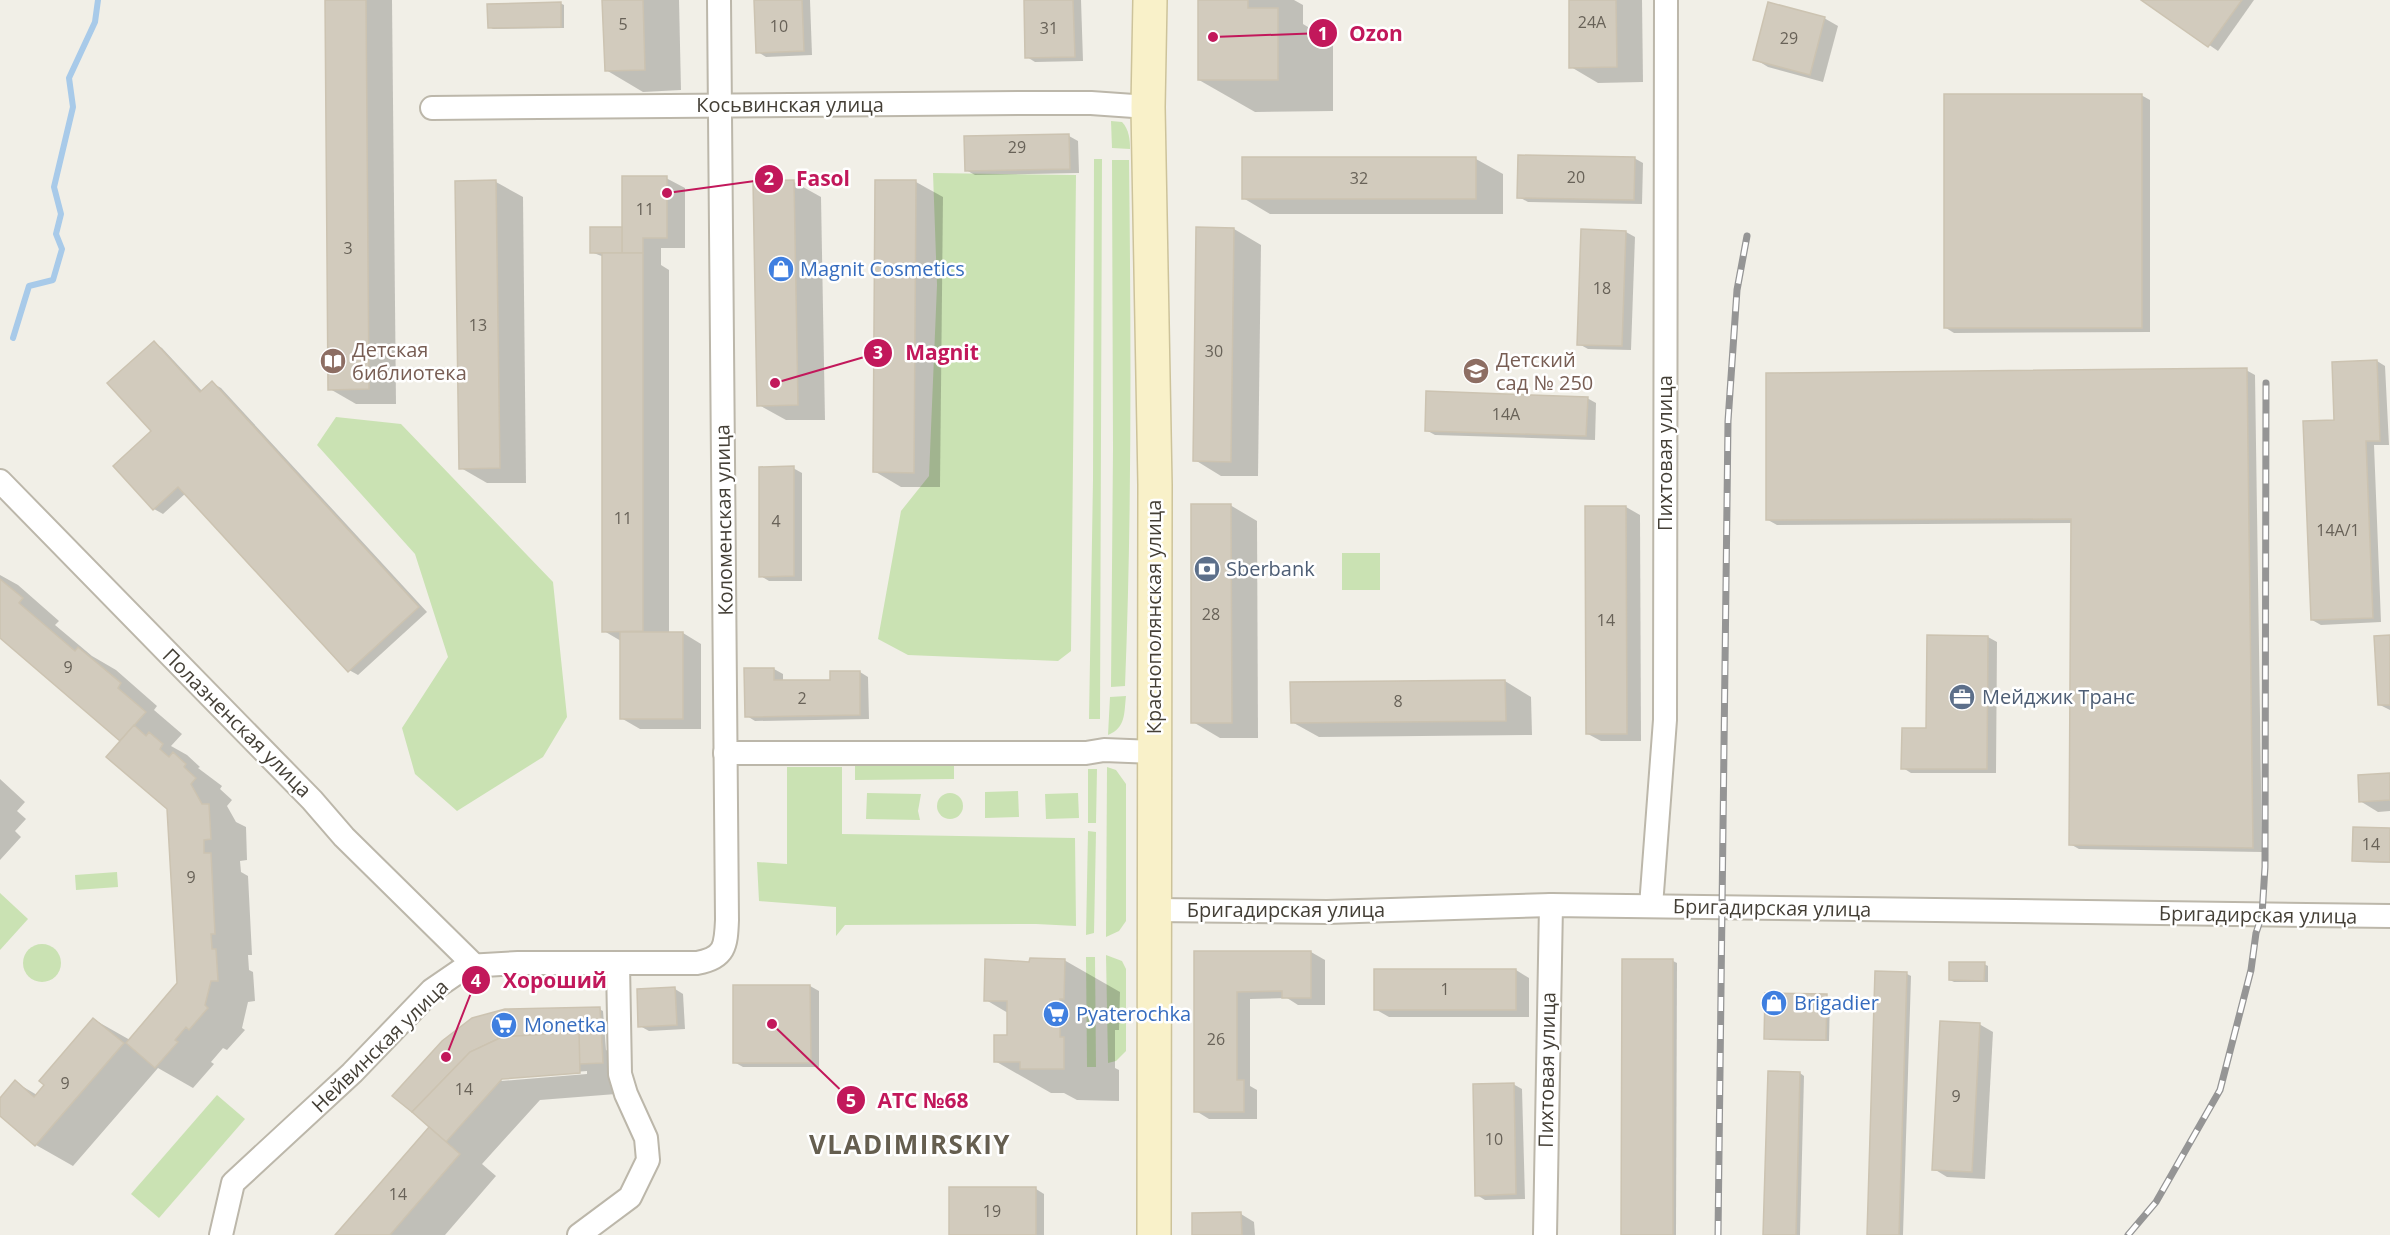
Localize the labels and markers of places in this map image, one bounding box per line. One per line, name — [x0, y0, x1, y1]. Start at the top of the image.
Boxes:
callout: Ozon — [1308, 14, 1415, 53]
callout: Fasol — [754, 159, 862, 198]
shop icon: Magnit Cosmetics — [766, 254, 796, 284]
place label: Magnit Cosmetics — [800, 255, 965, 282]
callout: Magnit — [863, 333, 991, 372]
place label: Детская библиотека — [352, 336, 467, 386]
library icon: Детская библиотека — [318, 346, 348, 376]
place label: Детский сад № 250 — [1496, 346, 1593, 396]
school or university icon: Детский сад № 250 — [1461, 356, 1491, 386]
bank icon: Sberbank — [1192, 554, 1222, 584]
place label: Sberbank — [1226, 555, 1315, 582]
office icon: Мейджик Транс — [1947, 682, 1977, 712]
place label: Мейджик Транс — [1982, 683, 2135, 710]
callout: Хороший — [461, 961, 619, 1000]
shop icon: Brigadier — [1759, 988, 1789, 1018]
place label: Brigadier — [1794, 989, 1879, 1016]
supermarket icon: Pyaterochka — [1041, 999, 1071, 1029]
place label: Pyaterochka — [1076, 1000, 1191, 1027]
supermarket icon: Monetka — [489, 1010, 519, 1040]
place label: Monetka — [524, 1011, 606, 1038]
callout: АТС №68 — [836, 1081, 981, 1120]

